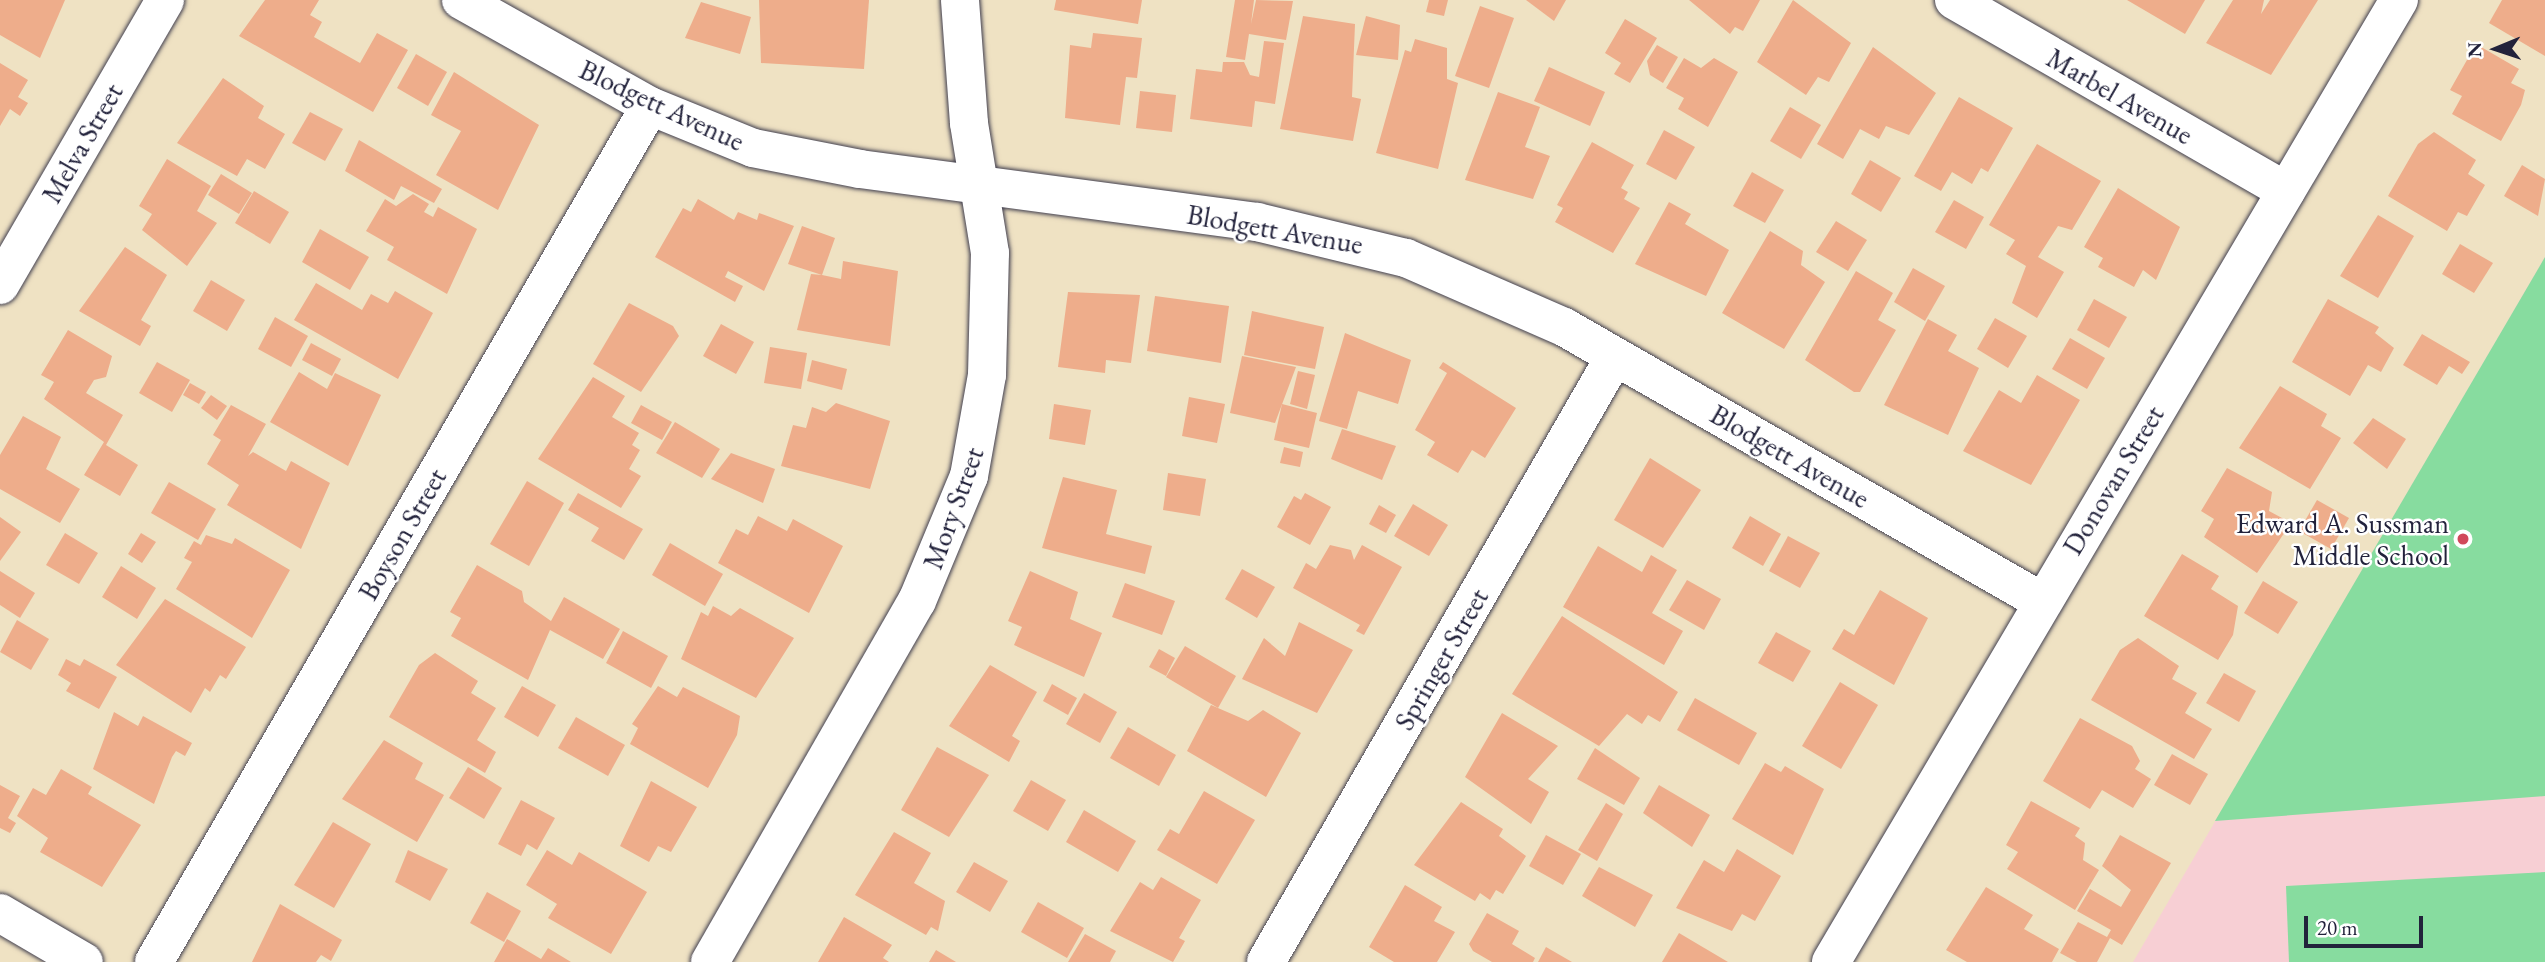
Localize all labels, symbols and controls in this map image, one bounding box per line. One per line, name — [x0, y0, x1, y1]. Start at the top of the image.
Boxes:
north arrow — [2461, 14, 2531, 84]
street label: Marbel Avenue — [2041, 41, 2199, 151]
text: N — [2462, 42, 2487, 58]
street label: Blodgett Avenue — [574, 52, 750, 158]
street label: Melva Street — [34, 77, 130, 209]
street label: Blodgett Avenue — [1185, 197, 1365, 261]
street label: Blodgett Avenue — [1705, 397, 1875, 515]
street label: Donovan Street — [2055, 399, 2171, 561]
street label: Mory Street — [915, 442, 991, 574]
street label: Boyson Street — [351, 462, 453, 606]
place label: Edward A. Sussman Middle School — [2236, 506, 2449, 572]
marker: Edward A. Sussman Middle School — [2455, 531, 2471, 547]
street label: Springer Street — [1387, 582, 1495, 736]
scale bar — [2307, 902, 2426, 946]
text: 20 m — [2317, 914, 2358, 941]

